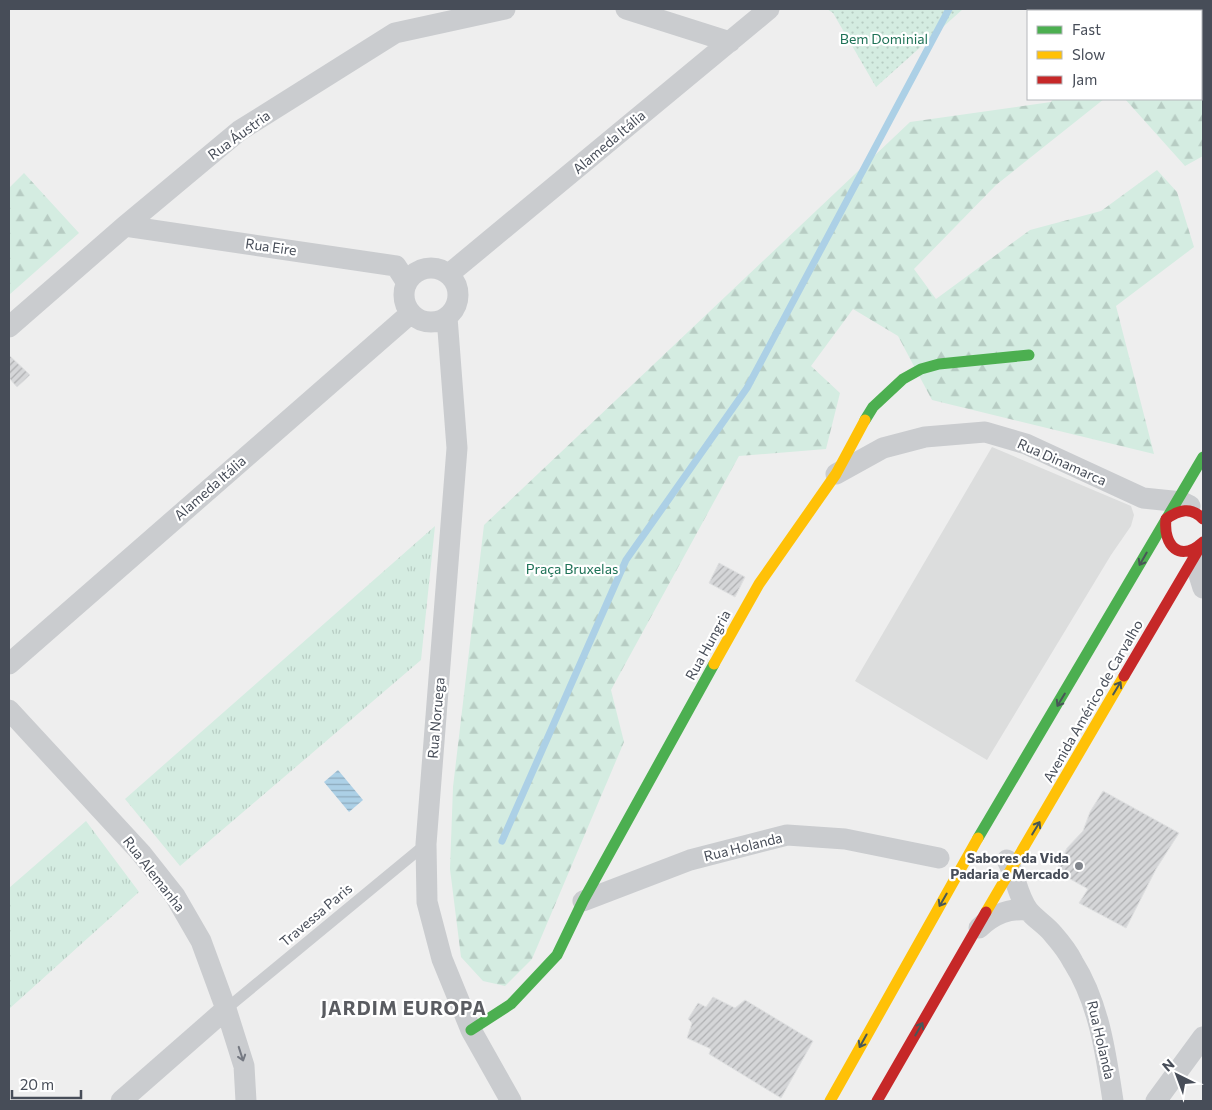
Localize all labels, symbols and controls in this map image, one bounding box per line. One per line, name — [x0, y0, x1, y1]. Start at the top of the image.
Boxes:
legend — [1027, 10, 1202, 100]
text: Fast — [1072, 20, 1101, 38]
park label: Bem Dominial — [840, 30, 928, 47]
text: Slow — [1072, 45, 1105, 63]
text: Jam — [1072, 70, 1097, 88]
street label: Rua Áustria — [204, 106, 273, 163]
street label: Alameda Itália — [569, 106, 648, 177]
street label: Rua Eire — [244, 234, 298, 259]
street label: Rua Dinamarca — [1015, 434, 1109, 489]
street label: Alameda Itália — [170, 452, 249, 523]
one-way arrow — [1137, 551, 1147, 566]
park label: Praça Bruxelas — [526, 560, 618, 577]
street label: Rua Hungria — [681, 607, 734, 683]
street label: Avenida Américo de Carvalho — [1039, 617, 1146, 785]
street label: Rua Noruega — [423, 677, 448, 759]
one-way arrow — [1113, 681, 1123, 695]
one-way arrow — [1056, 692, 1066, 706]
one-way arrow — [1031, 822, 1041, 836]
street label: Rua Holanda — [702, 829, 784, 864]
street label: Rua Alemanha — [120, 833, 189, 915]
place label: Sabores da Vida Padaria e Mercado — [950, 849, 1069, 882]
marker: Sabores da Vida Padaria e Mercado — [1073, 860, 1085, 872]
street label: Travessa Paris — [276, 879, 355, 950]
one-way arrow — [938, 892, 948, 907]
district label: JARDIM EUROPA — [321, 996, 487, 1019]
street label: Rua Holanda — [1084, 999, 1119, 1081]
one-way arrow — [914, 1022, 924, 1036]
one-way arrow — [858, 1034, 868, 1048]
one-way arrow — [236, 1046, 246, 1062]
north arrow — [1152, 1050, 1202, 1100]
text: N — [1158, 1055, 1178, 1075]
scale bar — [12, 1068, 81, 1100]
text: 20 m — [20, 1075, 54, 1093]

